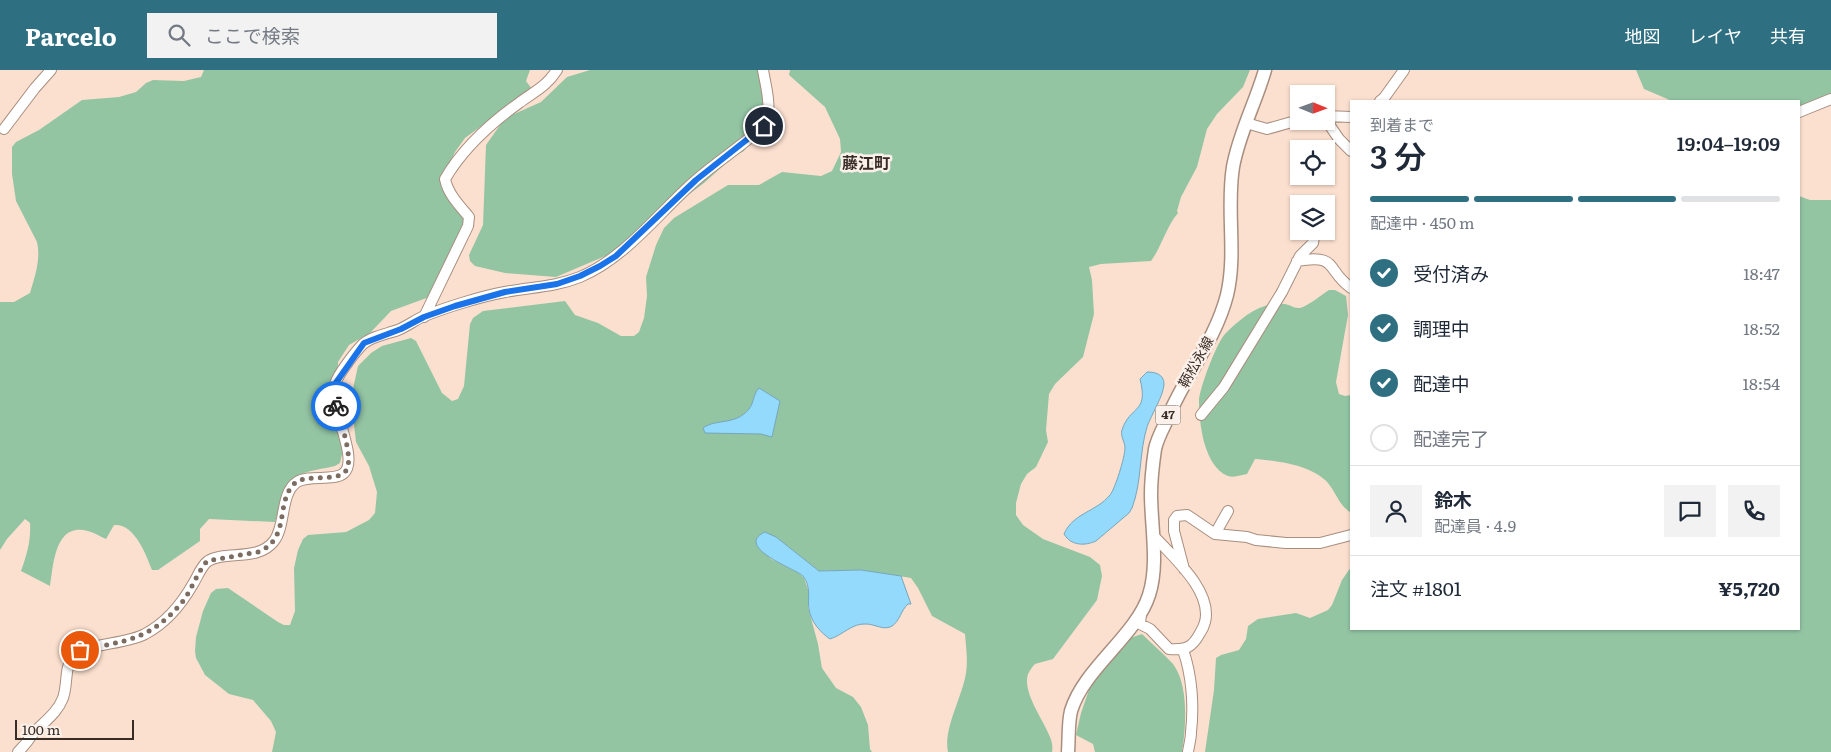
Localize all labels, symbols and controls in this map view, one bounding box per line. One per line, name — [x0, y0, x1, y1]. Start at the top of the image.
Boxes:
search box — [147, 13, 497, 58]
text: Parcelo — [25, 18, 117, 53]
icon: search — [165, 21, 193, 49]
text: ここで検索 — [205, 21, 300, 49]
text: 地図 — [1625, 22, 1661, 49]
text: レイヤ — [1689, 22, 1742, 49]
text: 共有 — [1770, 22, 1806, 49]
north arrow — [1290, 85, 1335, 130]
map controls — [1290, 85, 1335, 240]
pin — [743, 105, 785, 147]
icon: home — [750, 112, 778, 140]
text: 到着まで — [1370, 112, 1434, 136]
text: 19:04–19:09 — [1677, 129, 1780, 157]
text: 3 分 — [1370, 131, 1426, 179]
button: locate — [1290, 140, 1335, 185]
district label: 藤江町 — [842, 150, 890, 174]
button: layers — [1290, 195, 1335, 240]
text: 配達中 · 450 m — [1370, 210, 1475, 234]
icon: check — [1370, 259, 1398, 287]
text: 受付済み — [1413, 259, 1489, 287]
text: 18:47 — [1743, 261, 1780, 285]
icon: check — [1370, 314, 1398, 342]
text: 調理中 — [1413, 314, 1470, 342]
text: 18:52 — [1743, 316, 1780, 340]
street label: 鞆松永線 — [1173, 332, 1217, 391]
icon: check — [1370, 369, 1398, 397]
text: 配達中 — [1413, 369, 1470, 397]
text: 18:54 — [1742, 371, 1780, 395]
courier — [311, 381, 361, 431]
icon: bike — [322, 392, 350, 420]
road number: 47 — [1156, 406, 1180, 424]
text: 配達完了 — [1413, 424, 1489, 452]
button: person — [1370, 485, 1422, 537]
text: 鈴木 — [1434, 485, 1472, 513]
button: chat — [1664, 485, 1716, 537]
button: phone — [1728, 485, 1780, 537]
text: 配達員 · 4.9 — [1434, 513, 1516, 537]
text: 注文 #1801 — [1370, 574, 1462, 602]
text: ¥5,720 — [1718, 574, 1780, 602]
pin — [59, 629, 101, 671]
icon: bag — [66, 636, 94, 664]
scale bar — [15, 717, 134, 740]
text: 100 m — [22, 719, 60, 739]

